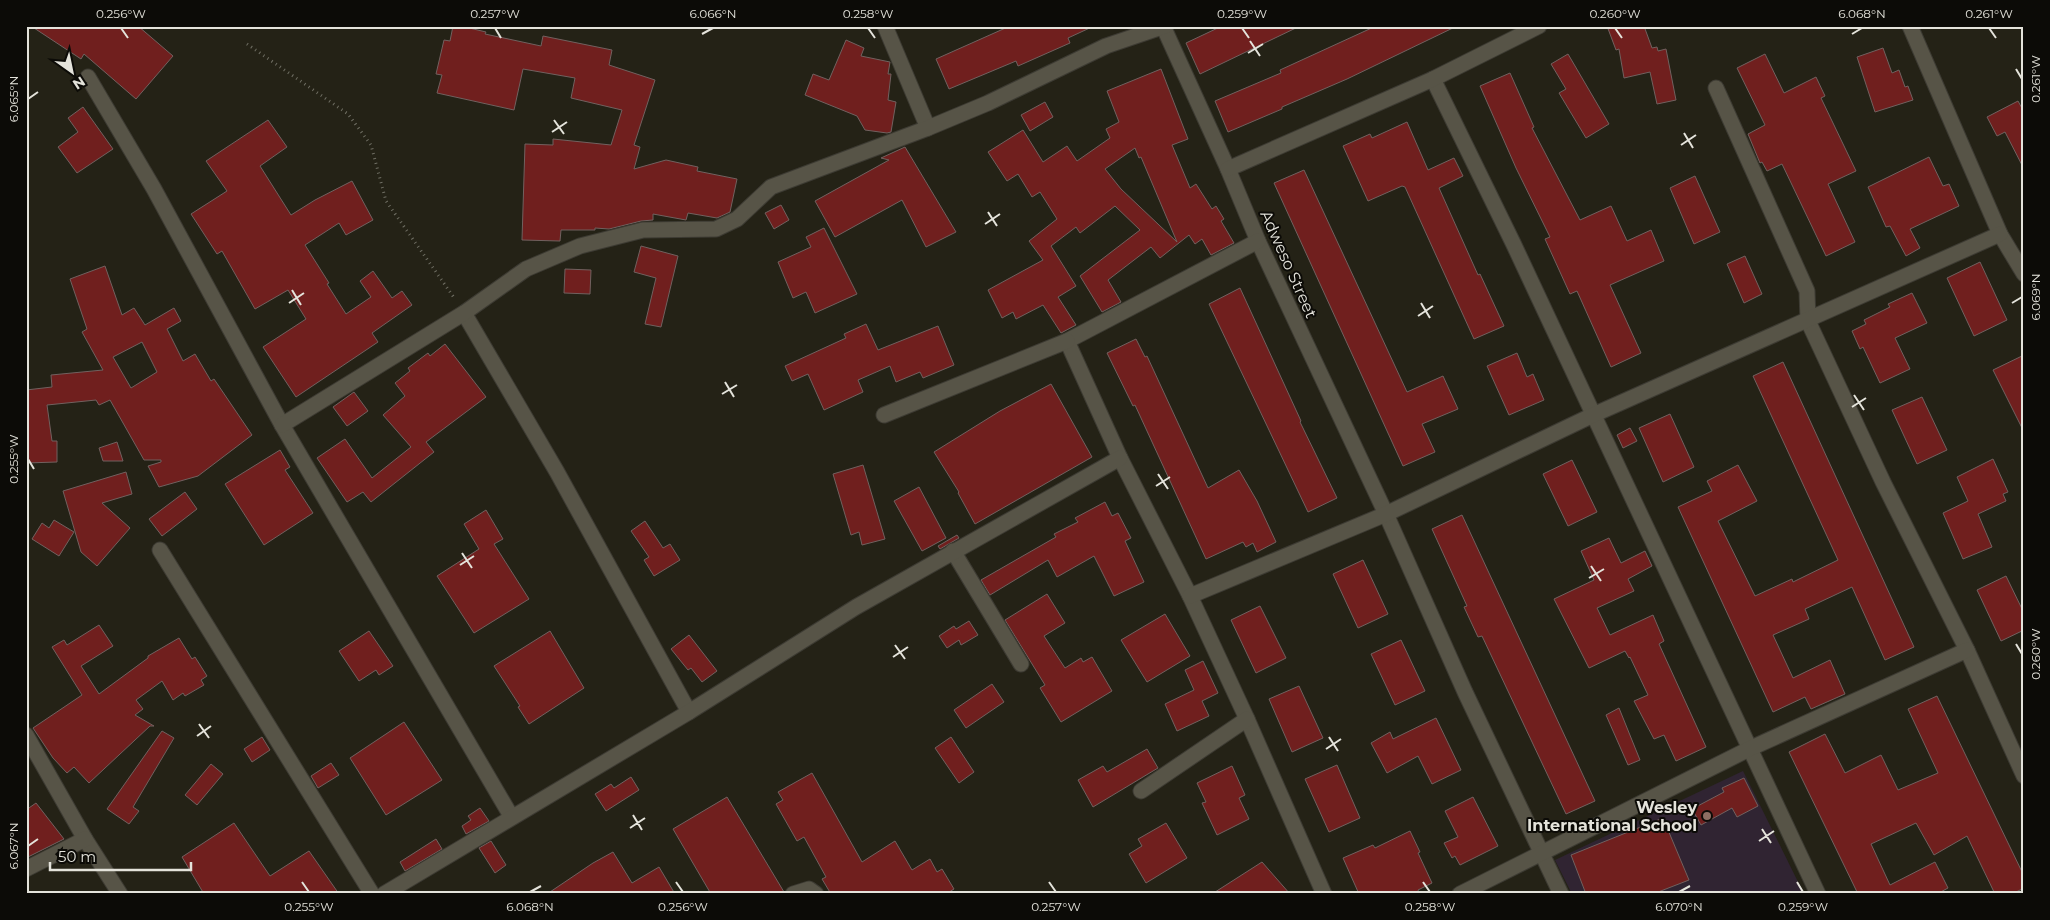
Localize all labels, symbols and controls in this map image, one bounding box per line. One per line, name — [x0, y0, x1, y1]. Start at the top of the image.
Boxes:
text: 0.256°W — [96, 6, 146, 21]
text: 0.257°W — [470, 6, 520, 21]
text: 6.066°N — [690, 6, 736, 21]
text: 0.258°W — [843, 6, 893, 21]
text: 0.259°W — [1217, 6, 1267, 21]
text: 0.260°W — [1589, 6, 1641, 21]
text: 6.068°N — [1838, 6, 1886, 21]
text: 0.261°W — [1965, 6, 2013, 21]
north arrow — [48, 48, 98, 98]
text: 0.261°W — [2028, 55, 2043, 103]
text: N — [69, 72, 89, 94]
text: 6.065°N — [6, 76, 21, 122]
street label: Adweso Street — [1256, 207, 1321, 322]
text: 6.069°N — [2028, 273, 2043, 321]
text: 0.255°W — [6, 434, 21, 484]
text: 0.260°W — [2028, 628, 2043, 680]
place label: Wesley International School — [1527, 798, 1697, 835]
marker: Wesley International School — [1701, 810, 1713, 822]
text: 6.067°N — [6, 823, 21, 869]
scale bar — [50, 840, 191, 872]
text: 50 m — [58, 847, 96, 866]
text: 0.255°W — [284, 899, 334, 914]
text: 6.068°N — [506, 899, 554, 914]
text: 0.256°W — [658, 899, 708, 914]
text: 0.257°W — [1031, 899, 1081, 914]
text: 0.258°W — [1405, 899, 1455, 914]
text: 6.070°N — [1655, 899, 1703, 914]
text: 0.259°W — [1778, 899, 1828, 914]

